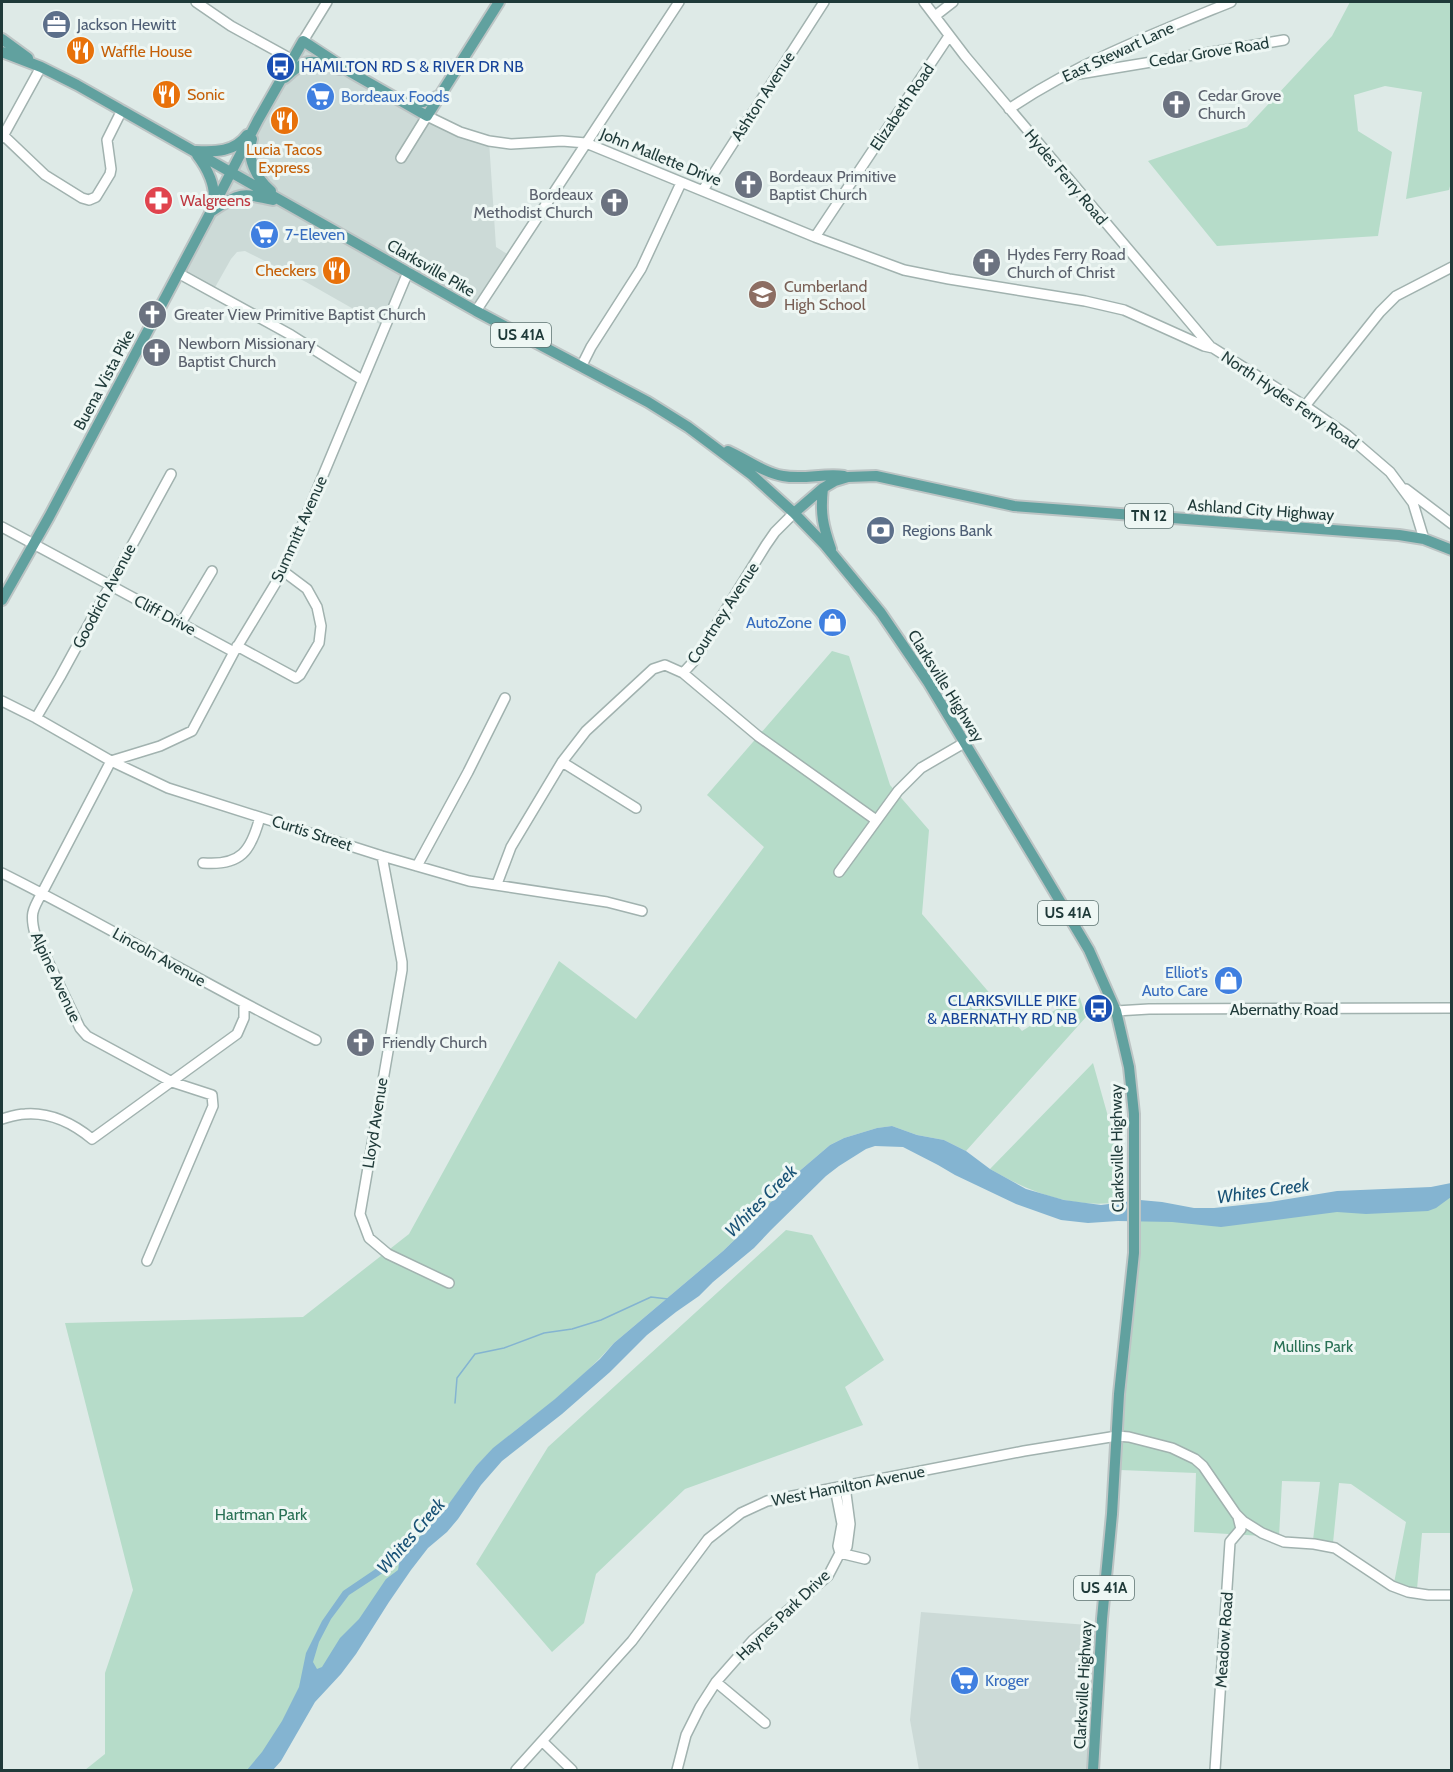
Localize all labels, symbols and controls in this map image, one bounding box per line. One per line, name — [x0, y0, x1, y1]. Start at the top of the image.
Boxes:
office icon: Jackson Hewitt — [40, 8, 72, 40]
place label: Jackson Hewitt — [76, 15, 177, 34]
street label: East Stewart Lane — [1059, 18, 1177, 86]
street label: Cedar Grove Road — [1148, 33, 1270, 71]
restaurant icon: Waffle House — [64, 35, 96, 67]
place label: Waffle House — [101, 42, 192, 61]
street label: Ashton Avenue — [727, 48, 799, 144]
bus stop icon: HAMILTON RD S & RIVER DR NB — [264, 50, 296, 82]
place label: HAMILTON RD S & RIVER DR NB — [301, 57, 524, 76]
street label: Elizabeth Road — [866, 60, 938, 154]
restaurant icon: Sonic — [150, 78, 182, 110]
supermarket icon: Bordeaux Foods — [304, 80, 336, 112]
place label: Sonic — [187, 85, 225, 104]
place label: Cedar Grove Church — [1198, 86, 1281, 123]
place label: Bordeaux Foods — [341, 87, 450, 106]
church icon: Cedar Grove Church — [1161, 88, 1193, 120]
restaurant icon: Lucia Tacos Express — [268, 105, 300, 137]
street label: John Mallette Drive — [597, 124, 724, 190]
street label: Hydes Ferry Road — [1021, 125, 1111, 229]
place label: Lucia Tacos Express — [246, 140, 322, 177]
place label: Bordeaux Primitive Baptist Church — [769, 167, 896, 204]
church icon: Bordeaux Primitive Baptist Church — [732, 169, 764, 201]
pharmacy icon: Walgreens — [143, 184, 175, 216]
place label: Bordeaux Methodist Church — [474, 185, 593, 222]
church icon: Bordeaux Methodist Church — [598, 187, 630, 219]
place label: Walgreens — [180, 191, 251, 210]
supermarket icon: 7-Eleven — [248, 218, 280, 250]
place label: 7-Eleven — [285, 225, 345, 244]
street label: Clarksville Pike — [384, 235, 478, 301]
place label: Hydes Ferry Road Church of Christ — [1007, 245, 1126, 282]
church icon: Hydes Ferry Road Church of Christ — [970, 247, 1002, 279]
restaurant icon: Checkers — [321, 254, 353, 286]
place label: Checkers — [255, 261, 316, 280]
place label: Cumberland High School — [784, 277, 867, 314]
school or university icon: Cumberland High School — [747, 279, 779, 311]
church icon: Greater View Primitive Baptist Church — [137, 298, 169, 330]
place label: Greater View Primitive Baptist Church — [174, 305, 426, 324]
road number: US 41A — [491, 323, 551, 347]
street label: Buena Vista Pike — [70, 327, 138, 433]
place label: Newborn Missionary Baptist Church — [178, 334, 316, 371]
church icon: Newborn Missionary Baptist Church — [141, 336, 173, 368]
street label: North Hydes Ferry Road — [1218, 347, 1362, 453]
street label: Summitt Avenue — [267, 473, 331, 585]
street label: Ashland City Highway — [1187, 495, 1335, 525]
road number: TN 12 — [1125, 504, 1173, 528]
bank icon: Regions Bank — [865, 514, 897, 546]
place label: Regions Bank — [902, 521, 993, 540]
street label: Goodrich Avenue — [68, 540, 140, 652]
street label: Courtney Avenue — [683, 559, 763, 667]
street label: Cliff Drive — [131, 591, 199, 639]
shop icon: AutoZone — [817, 606, 849, 638]
place label: AutoZone — [746, 613, 812, 632]
street label: Clarksville Highway — [904, 626, 988, 746]
street label: Curtis Street — [270, 811, 355, 855]
road number: US 41A — [1038, 901, 1098, 925]
street label: Lincoln Avenue — [109, 924, 209, 990]
street label: Alpine Avenue — [27, 929, 85, 1025]
place label: Elliot's Auto Care — [1142, 963, 1208, 1000]
shop icon: Elliot's Auto Care — [1213, 965, 1245, 997]
place label: CLARKSVILLE PIKE & ABERNATHY RD NB — [927, 991, 1077, 1028]
bus stop icon: CLARKSVILLE PIKE & ABERNATHY RD NB — [1082, 993, 1114, 1025]
street label: Abernathy Road — [1230, 1000, 1338, 1019]
church icon: Friendly Church — [345, 1026, 377, 1058]
place label: Friendly Church — [382, 1033, 487, 1052]
street label: Lloyd Avenue — [358, 1076, 392, 1170]
street label: Clarksville Highway — [1106, 1083, 1128, 1213]
water label: Whites Creek — [720, 1159, 803, 1242]
water label: Whites Creek — [1215, 1173, 1312, 1208]
park label: Mullins Park — [1273, 1337, 1354, 1356]
street label: West Hamilton Avenue — [770, 1462, 926, 1510]
water label: Whites Creek — [372, 1493, 451, 1578]
park label: Hartman Park — [215, 1505, 308, 1524]
street label: Haynes Park Drive — [732, 1566, 834, 1664]
road number: US 41A — [1074, 1576, 1134, 1600]
street label: Meadow Road — [1211, 1591, 1237, 1689]
street label: Clarksville Highway — [1070, 1620, 1096, 1750]
supermarket icon: Kroger — [948, 1664, 980, 1696]
place label: Kroger — [985, 1671, 1030, 1690]

